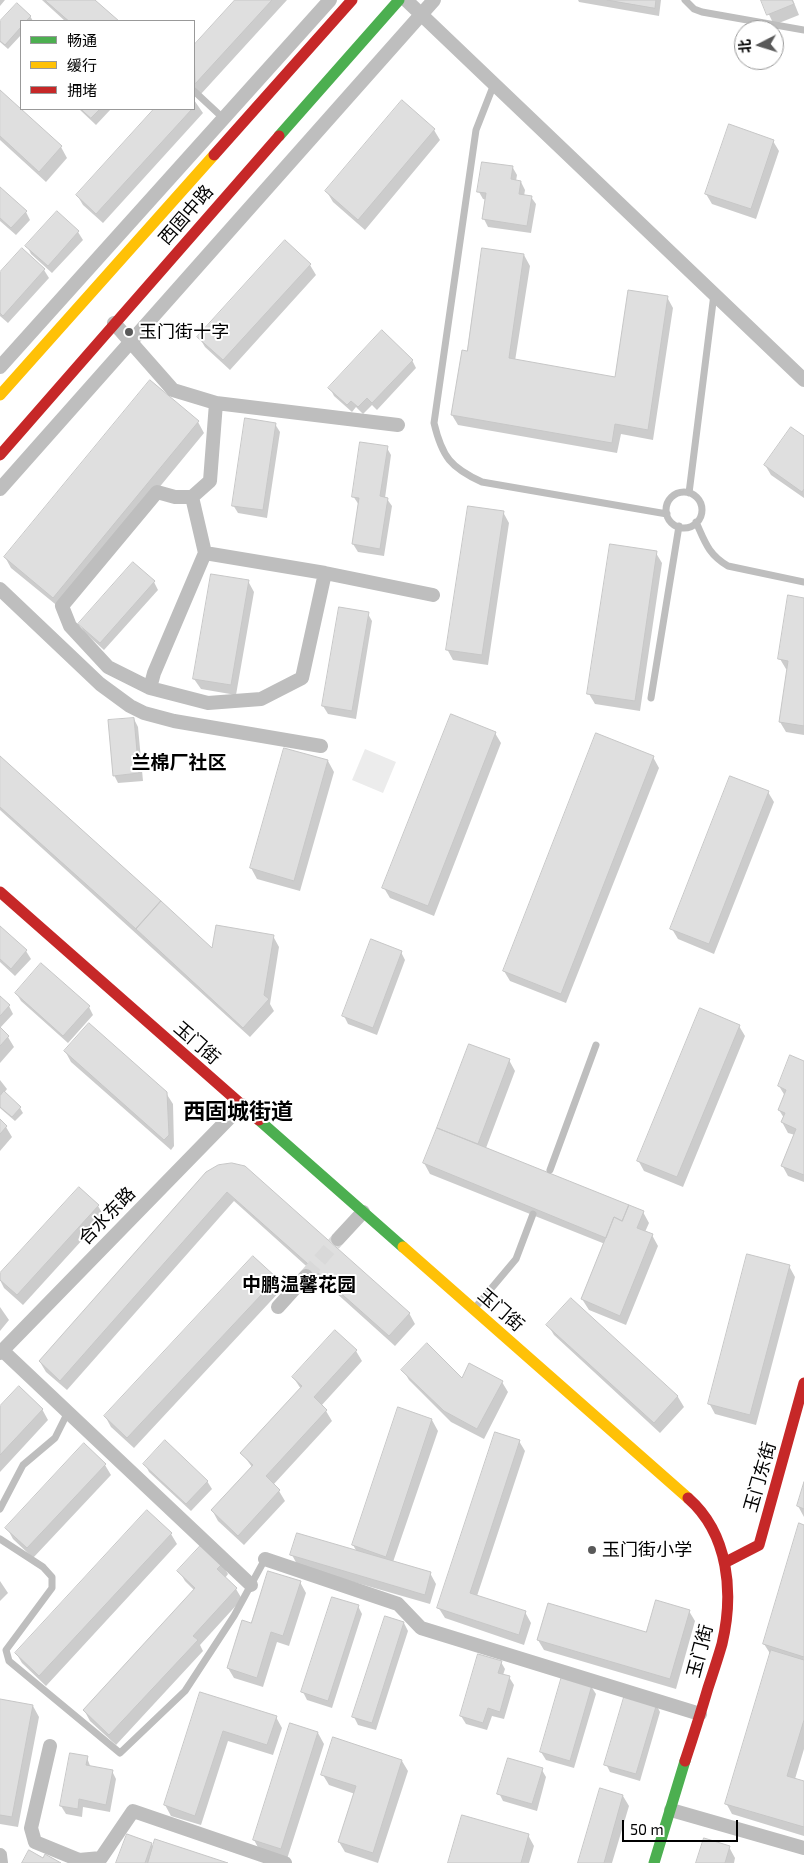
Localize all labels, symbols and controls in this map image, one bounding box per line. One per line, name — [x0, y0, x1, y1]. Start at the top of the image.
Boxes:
legend — [20, 20, 195, 110]
north arrow — [734, 20, 784, 70]
text: 畅通 — [67, 31, 97, 49]
text: 北 — [735, 39, 754, 54]
text: 缓行 — [67, 56, 97, 74]
text: 拥堵 — [67, 81, 97, 99]
street label: 西固中路 — [154, 181, 218, 249]
place label: 玉门街十字 — [139, 321, 229, 343]
marker: 玉门街十字 — [123, 326, 135, 338]
district label: 兰棉厂社区 — [132, 752, 226, 774]
street label: 玉门街 — [170, 1017, 224, 1069]
district label: 西固城街道 — [183, 1099, 293, 1125]
street label: 合水东路 — [74, 1183, 140, 1249]
district label: 中鹏温馨花园 — [242, 1274, 356, 1296]
street label: 玉门街 — [474, 1284, 528, 1336]
street label: 玉门东街 — [740, 1439, 780, 1515]
place label: 玉门街小学 — [602, 1539, 692, 1561]
marker: 玉门街小学 — [586, 1544, 598, 1556]
street label: 玉门街 — [683, 1622, 717, 1680]
scale bar — [624, 1810, 740, 1842]
text: 50 m — [630, 1820, 664, 1838]

